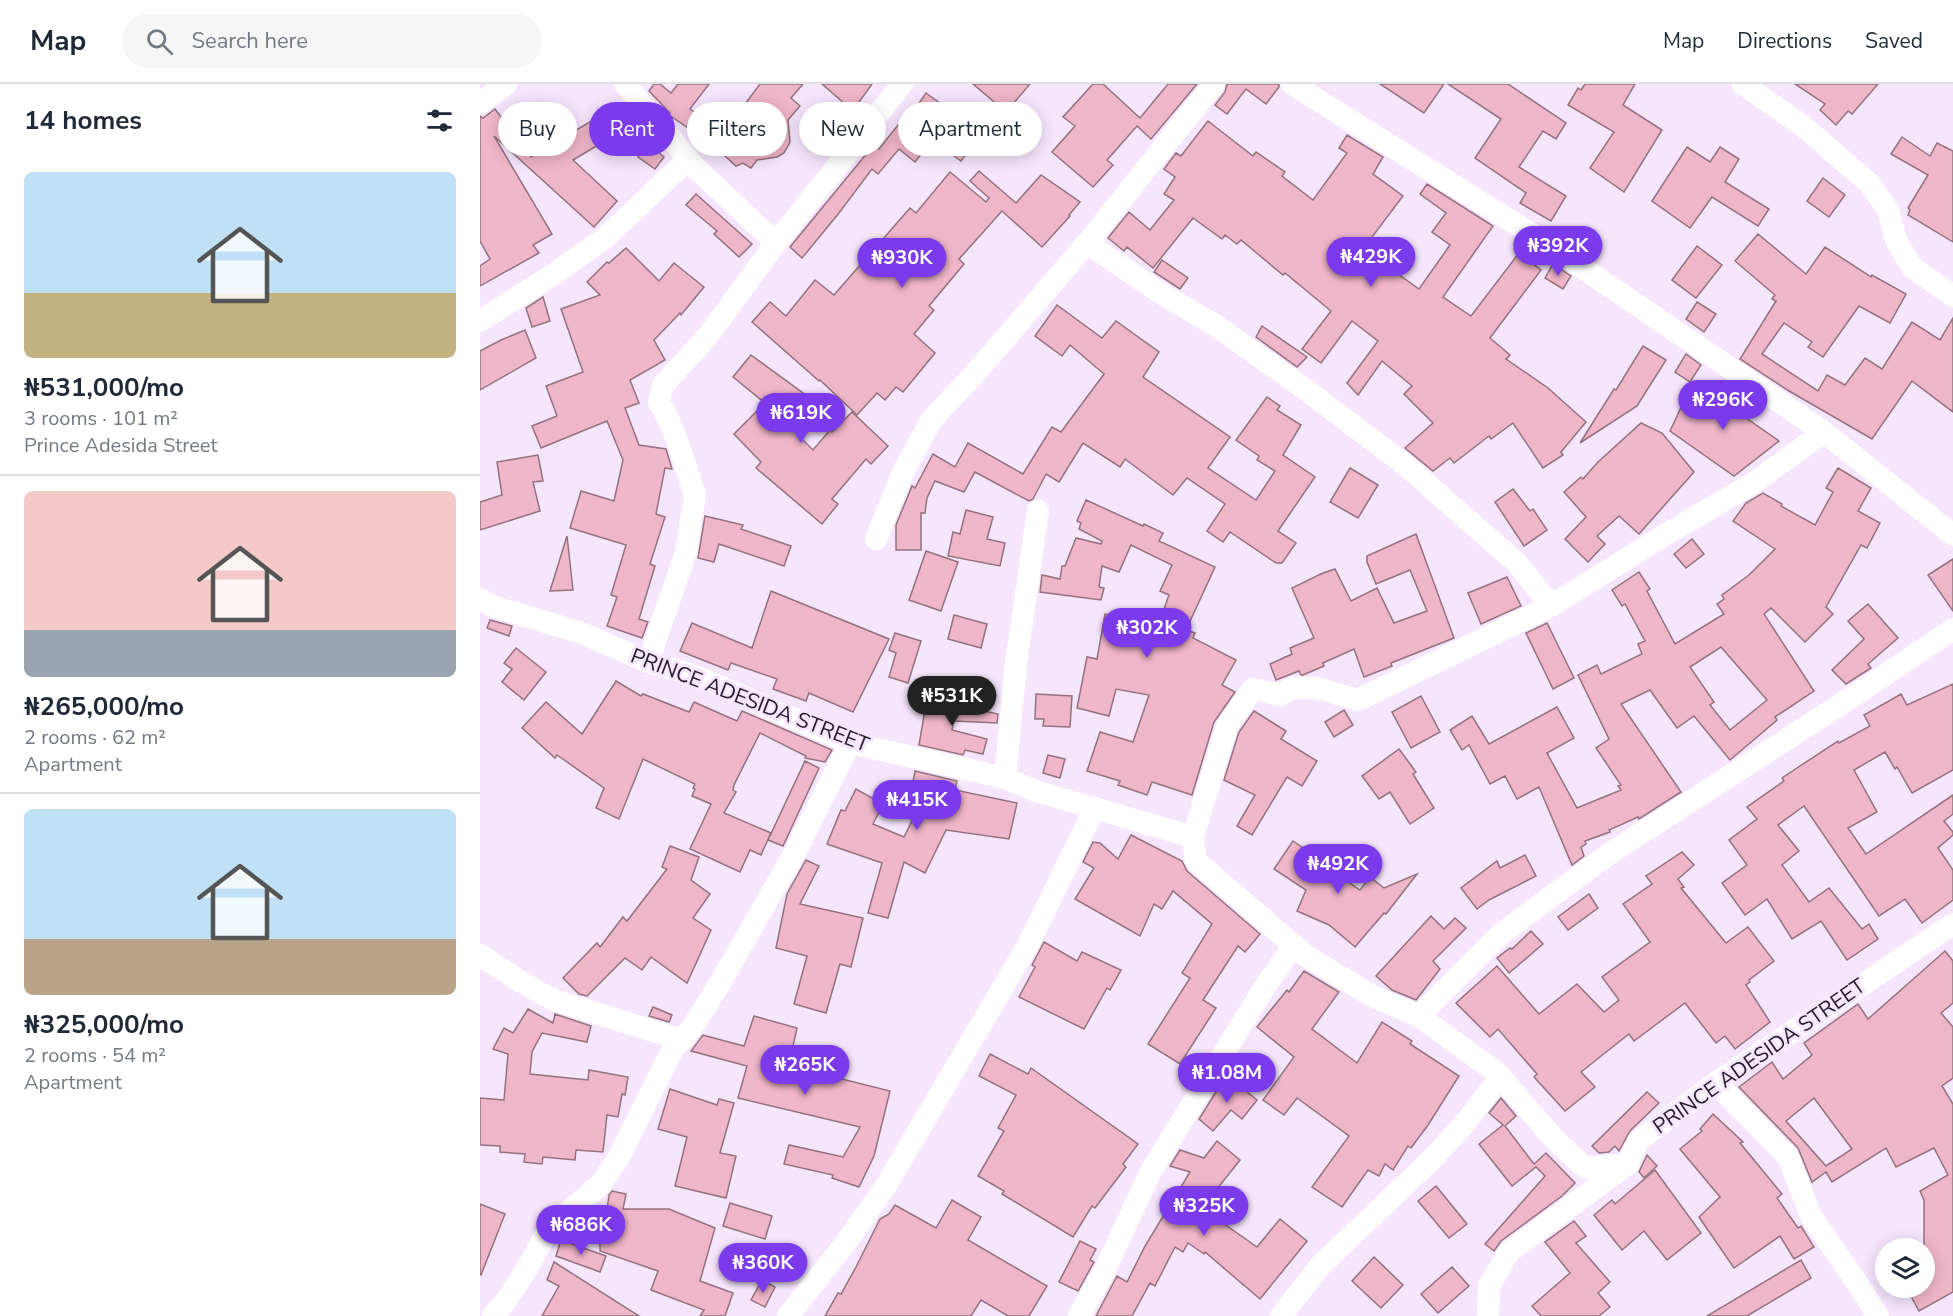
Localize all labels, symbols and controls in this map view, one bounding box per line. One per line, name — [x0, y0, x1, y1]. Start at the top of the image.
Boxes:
search box — [122, 14, 542, 68]
text: Map — [30, 22, 86, 60]
icon: search — [143, 25, 176, 58]
text: Search here — [191, 26, 308, 56]
text: Map — [1663, 27, 1704, 55]
text: Directions — [1737, 27, 1832, 55]
text: Saved — [1865, 27, 1923, 55]
chip: Buy — [498, 102, 577, 156]
chip: Rent — [589, 102, 675, 156]
chip: Filters — [687, 102, 787, 156]
chip: New — [799, 102, 886, 156]
chip: Apartment — [898, 102, 1042, 156]
text: 14 homes — [24, 103, 142, 138]
icon: filters — [423, 104, 456, 137]
icon: home — [186, 211, 294, 319]
pin: ₦392K — [1516, 226, 1600, 277]
text: ₦392K — [1527, 232, 1589, 259]
pin: ₦429K — [1329, 237, 1413, 288]
pin: ₦930K — [860, 238, 944, 289]
text: ₦429K — [1340, 243, 1402, 270]
text: ₦930K — [871, 244, 933, 271]
text: ₦531,000/mo — [24, 370, 184, 405]
pin: ₦296K — [1681, 380, 1765, 431]
text: ₦296K — [1692, 386, 1754, 413]
pin: ₦619K — [759, 393, 843, 444]
text: ₦619K — [770, 399, 832, 426]
text: 3 rooms · 101 m² — [24, 405, 178, 432]
text: Prince Adesida Street — [24, 432, 217, 459]
icon: home — [186, 530, 294, 638]
pin: ₦302K — [1105, 608, 1189, 659]
text: ₦302K — [1116, 614, 1178, 641]
street label: PRINCE ADESIDA STREET — [627, 642, 874, 759]
pin: ₦531K — [910, 676, 994, 727]
text: ₦531K — [921, 682, 983, 709]
text: ₦265,000/mo — [24, 689, 184, 724]
text: 2 rooms · 62 m² — [24, 724, 166, 751]
text: Apartment — [24, 751, 122, 778]
pin: ₦415K — [875, 780, 959, 831]
text: ₦415K — [886, 786, 948, 813]
pin: ₦492K — [1296, 844, 1380, 895]
icon: home — [186, 848, 294, 956]
text: ₦492K — [1307, 850, 1369, 877]
street label: PRINCE ADESIDA STREET — [1647, 972, 1871, 1140]
text: ₦325,000/mo — [24, 1007, 184, 1042]
text: 2 rooms · 54 m² — [24, 1042, 166, 1069]
pin: ₦265K — [763, 1045, 847, 1096]
text: ₦265K — [774, 1051, 836, 1078]
pin: ₦1.08M — [1178, 1053, 1276, 1104]
text: ₦1.08M — [1192, 1059, 1262, 1086]
text: Apartment — [24, 1069, 122, 1096]
pin: ₦325K — [1162, 1186, 1246, 1237]
text: ₦325K — [1173, 1192, 1235, 1219]
pin: ₦686K — [539, 1205, 623, 1256]
text: ₦686K — [550, 1211, 612, 1238]
map controls — [1875, 1238, 1935, 1298]
button: layers — [1875, 1238, 1935, 1298]
pin: ₦360K — [721, 1243, 805, 1294]
text: ₦360K — [732, 1249, 794, 1276]

